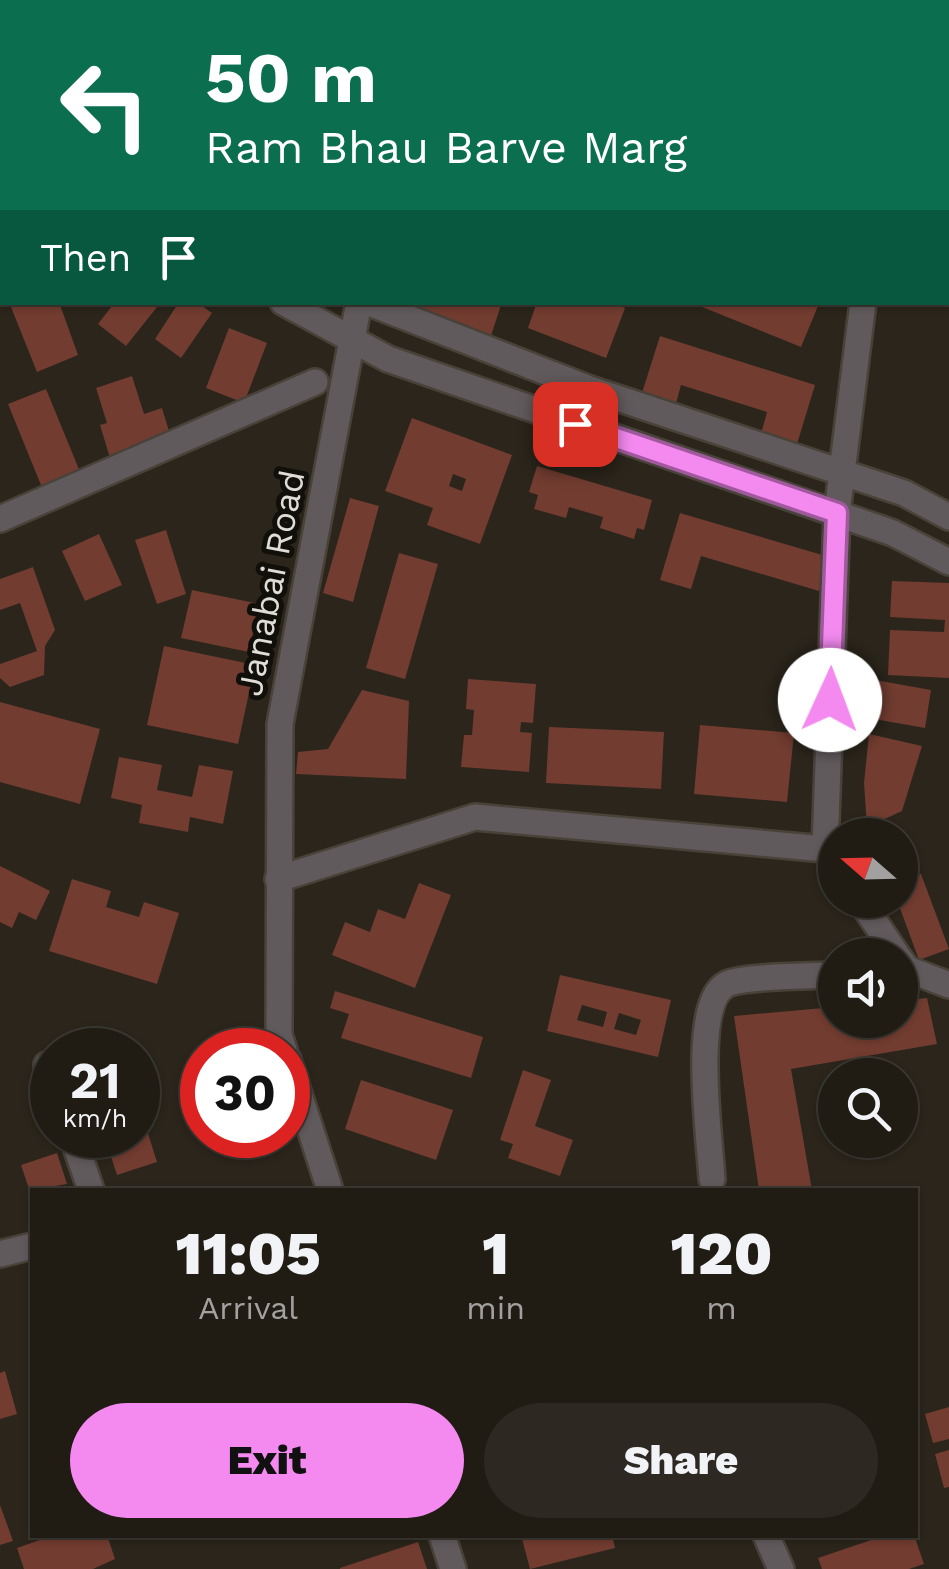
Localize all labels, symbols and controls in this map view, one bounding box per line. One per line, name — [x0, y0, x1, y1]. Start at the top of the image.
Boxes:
text: 50 m — [205, 37, 377, 119]
icon: left — [40, 40, 170, 170]
text: Ram Bhau Barve Marg — [205, 121, 687, 174]
icon: arrive — [151, 230, 206, 285]
text: Then — [40, 236, 131, 280]
pin — [533, 382, 618, 467]
icon: arrive — [548, 397, 603, 452]
street label: Janabai Road — [229, 467, 313, 699]
position arrow — [778, 648, 882, 752]
north arrow — [818, 818, 918, 918]
map controls — [818, 818, 918, 1158]
button: sound — [818, 938, 918, 1038]
speed limit sign: 30 — [180, 1028, 310, 1158]
text: 21 — [69, 1051, 121, 1110]
button: search — [818, 1058, 918, 1158]
text: km/h — [63, 1104, 127, 1133]
text: 11:05 — [175, 1218, 321, 1289]
text: 1 — [482, 1218, 509, 1289]
text: 120 — [671, 1218, 772, 1289]
text: Arrival — [198, 1289, 298, 1327]
text: min — [466, 1289, 525, 1327]
text: m — [706, 1289, 737, 1327]
button: Exit — [70, 1403, 464, 1518]
button: Share — [484, 1403, 878, 1518]

